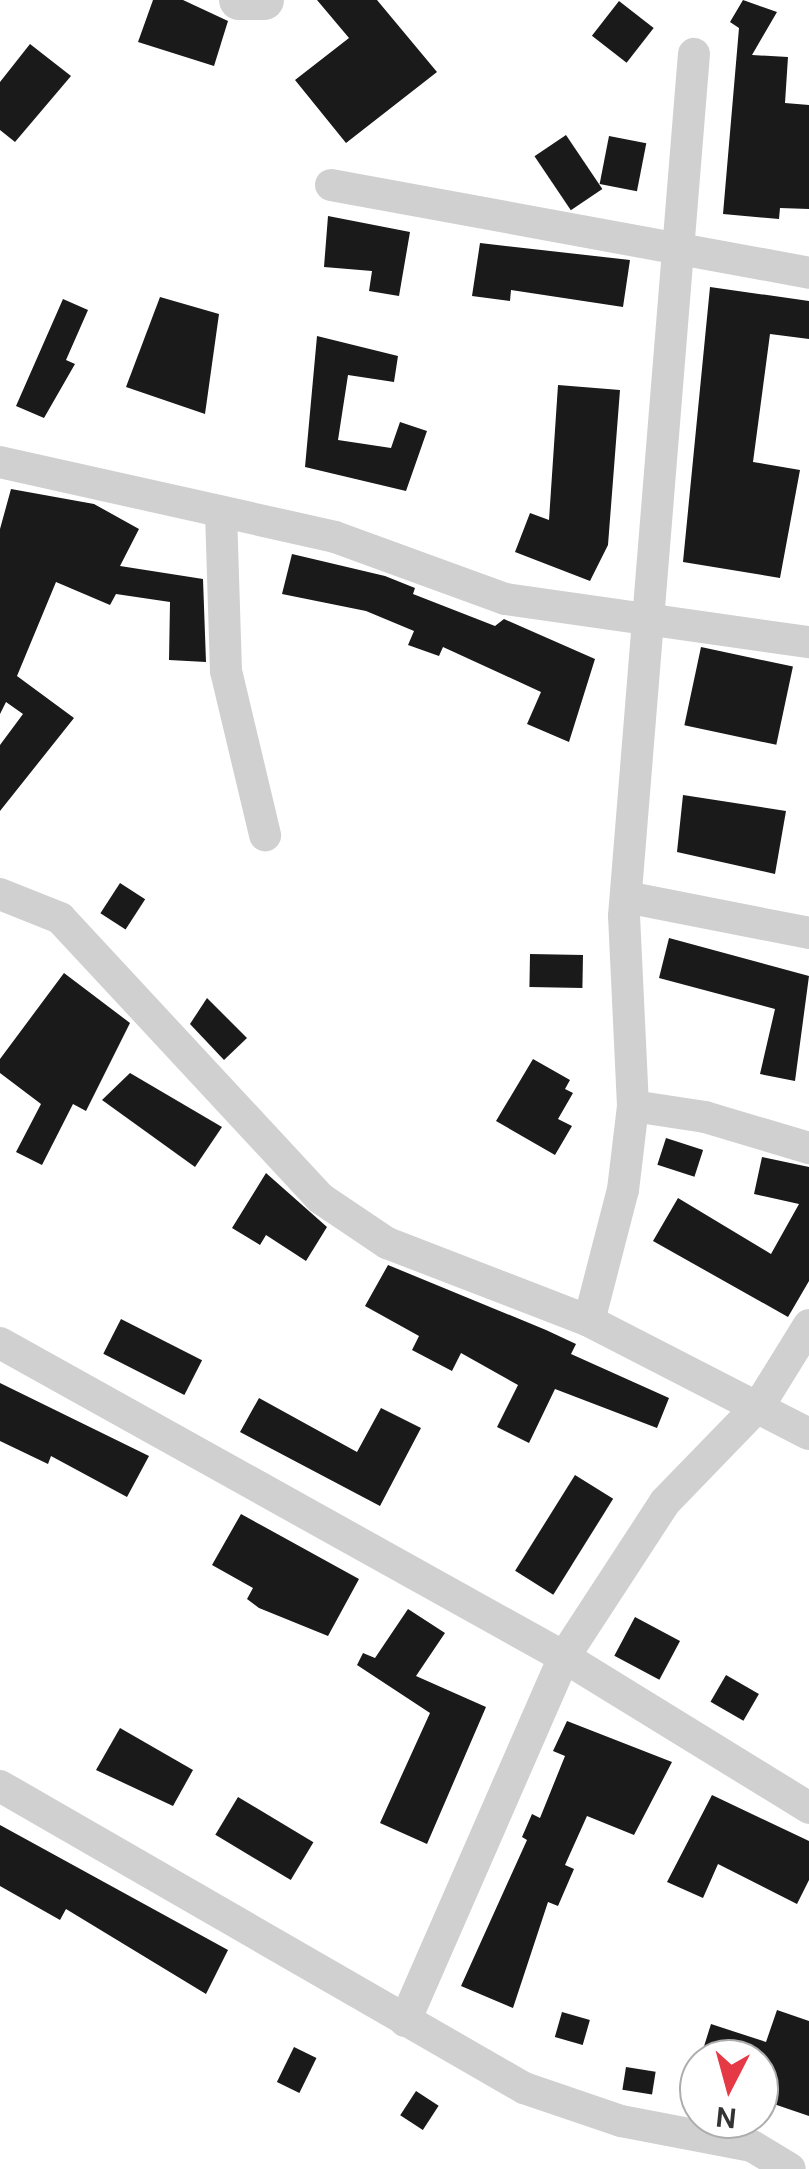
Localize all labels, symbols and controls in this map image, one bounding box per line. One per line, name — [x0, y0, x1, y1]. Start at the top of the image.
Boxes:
north arrow — [679, 2039, 779, 2139]
text: N — [714, 2098, 738, 2137]

